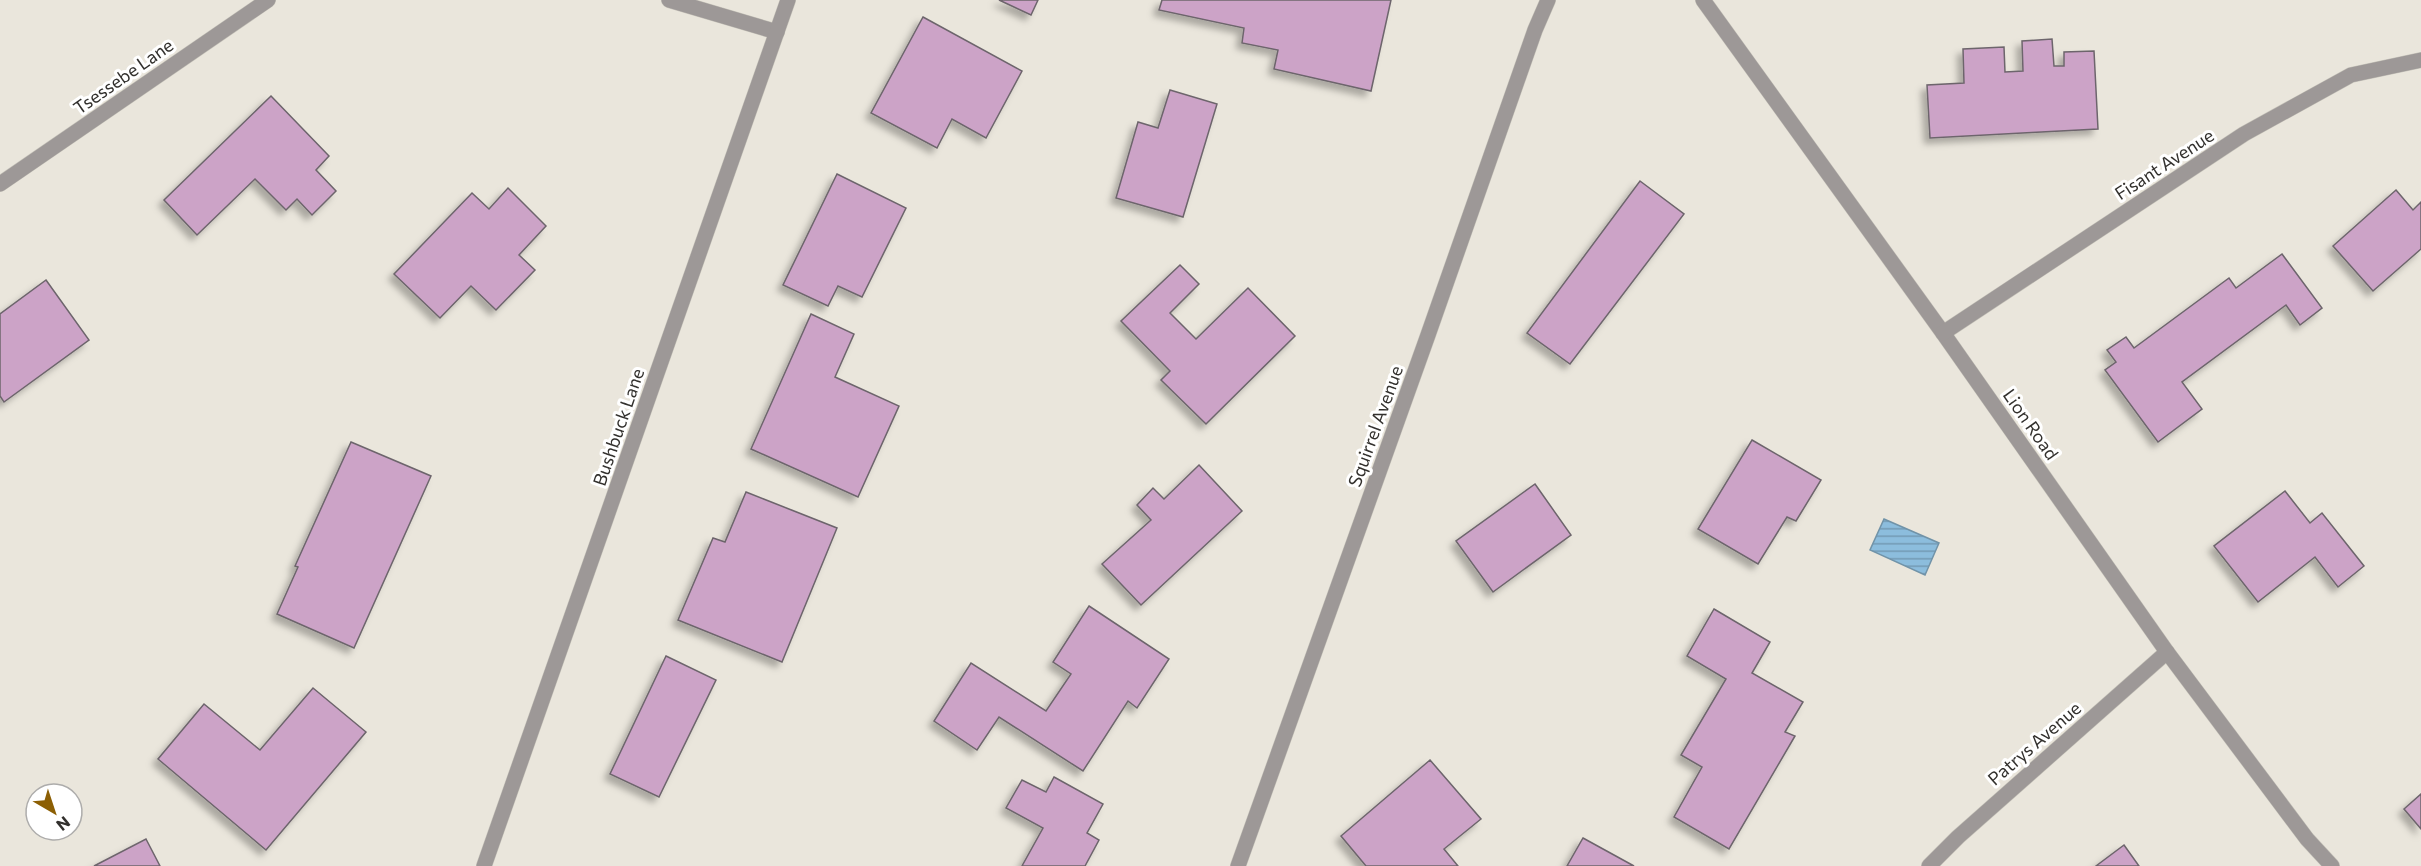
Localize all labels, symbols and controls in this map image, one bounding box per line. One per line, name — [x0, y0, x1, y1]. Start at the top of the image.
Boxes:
street label: Tsessebe Lane — [69, 33, 177, 119]
street label: Fisant Avenue — [2110, 124, 2218, 204]
street label: Squirrel Avenue — [1343, 362, 1407, 490]
street label: Bushbuck Lane — [588, 365, 648, 489]
street label: Lion Road — [1999, 384, 2063, 464]
street label: Patrys Avenue — [1983, 697, 2085, 789]
north arrow — [24, 782, 84, 842]
text: N — [53, 813, 74, 835]

